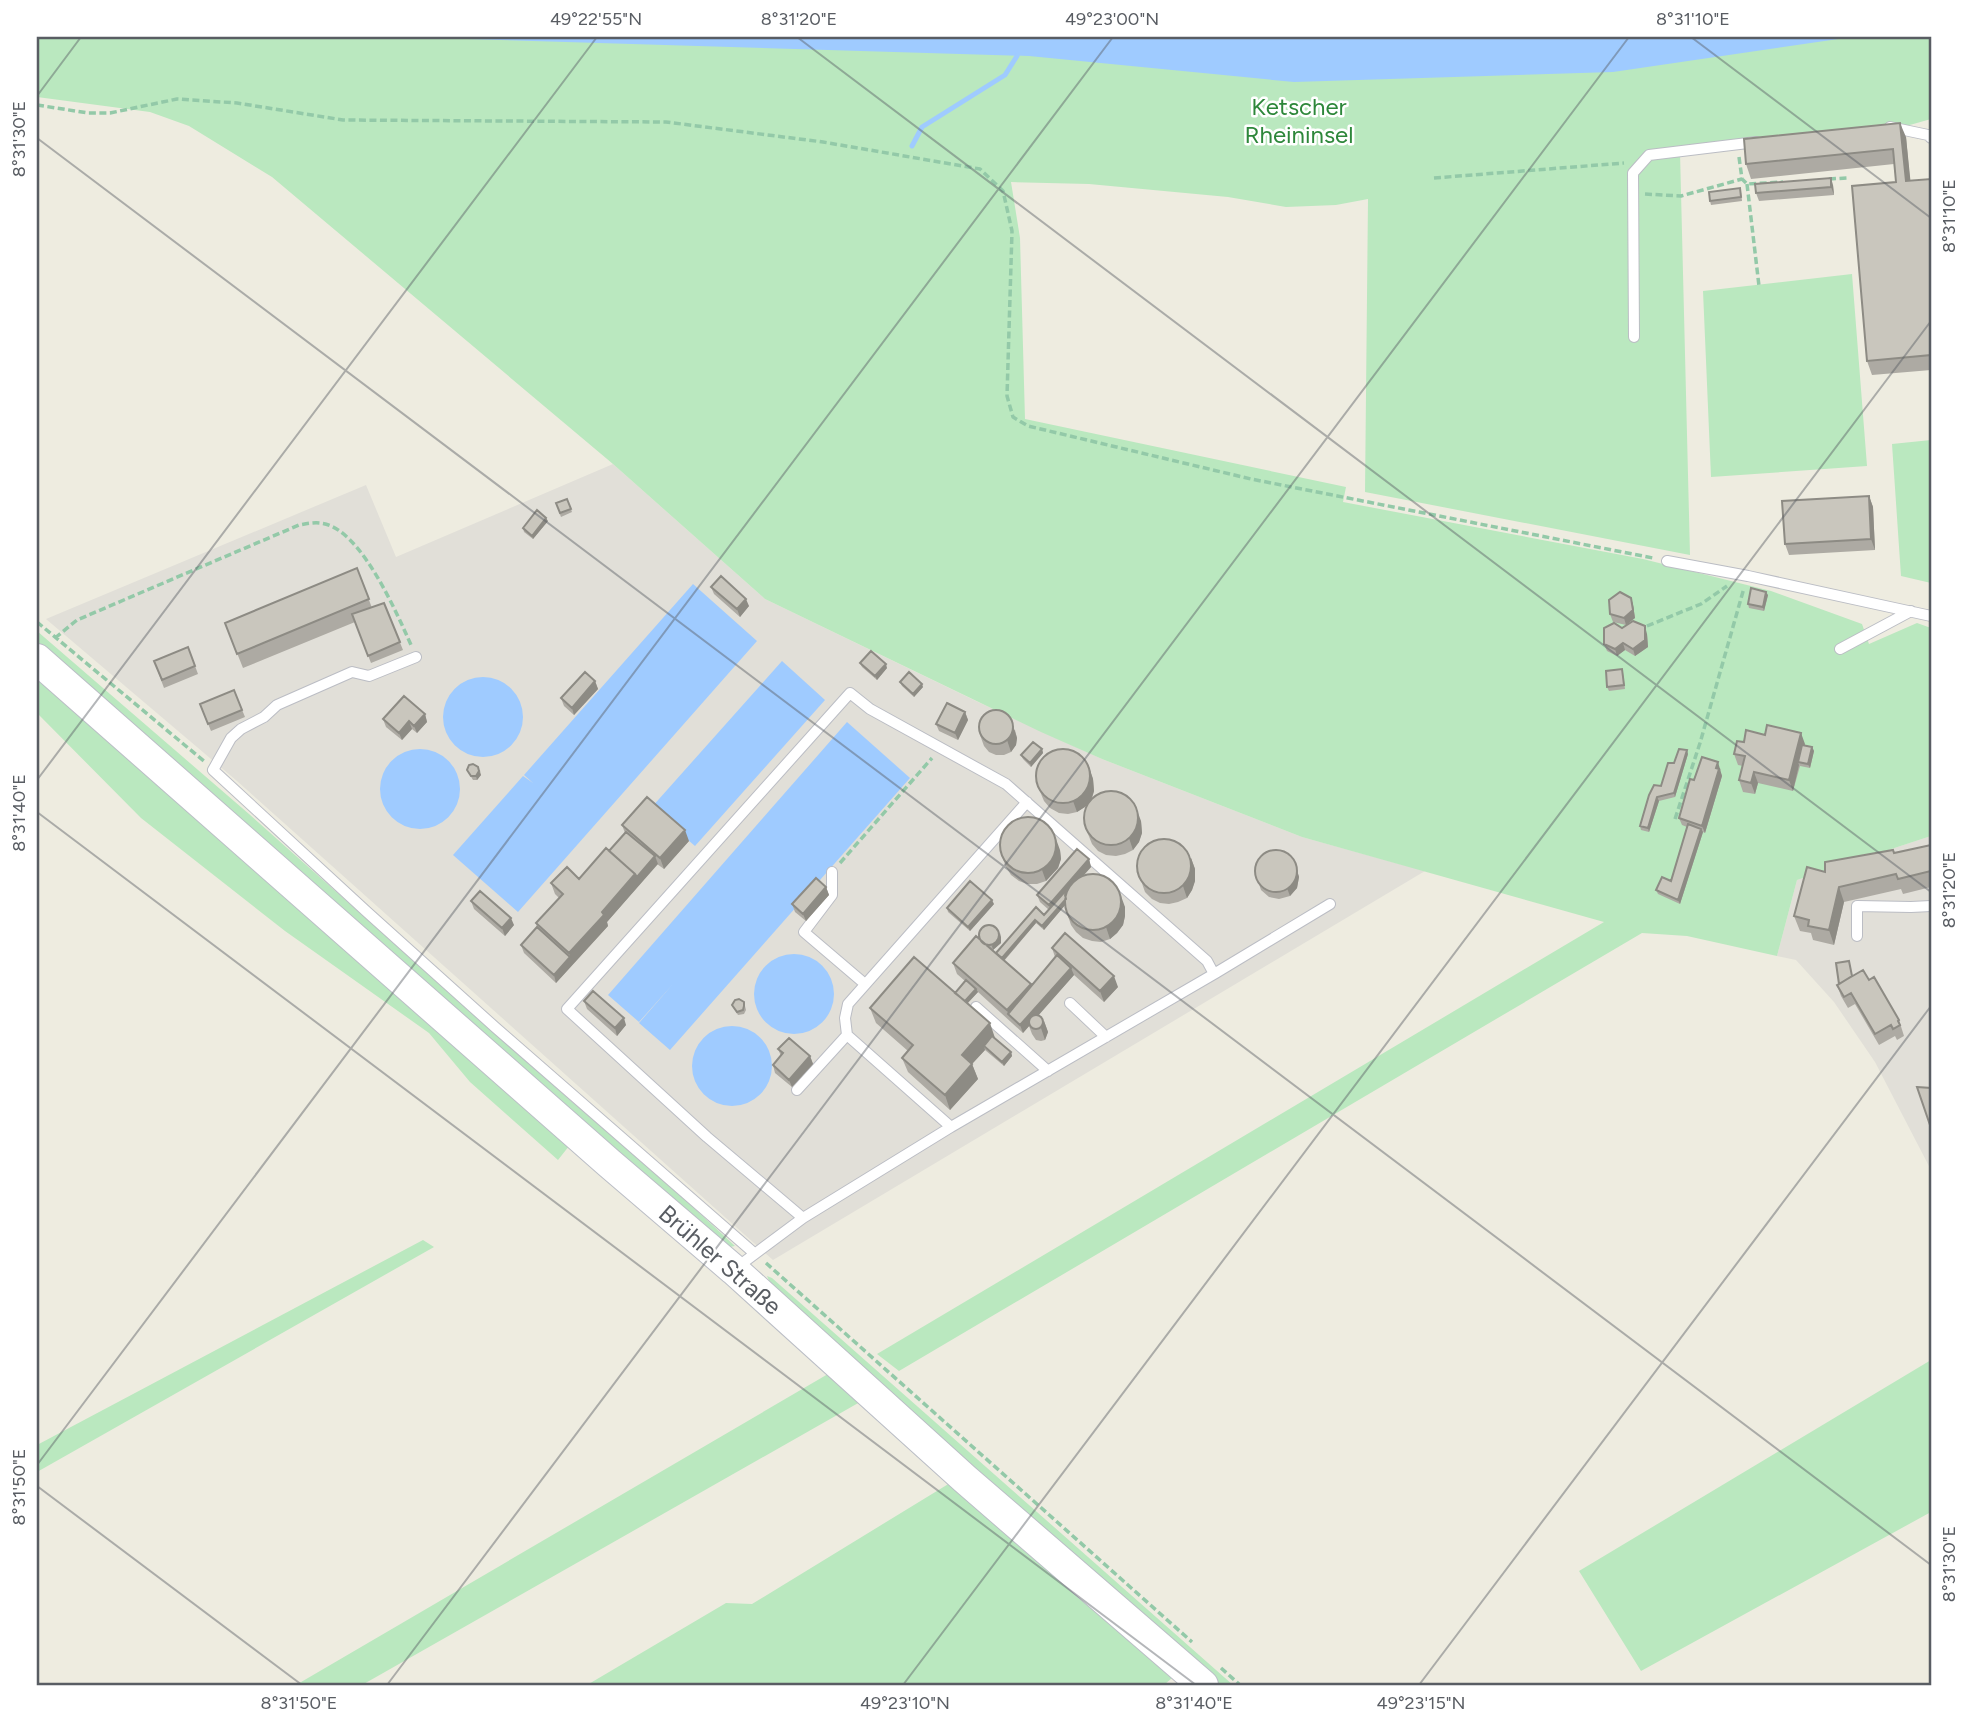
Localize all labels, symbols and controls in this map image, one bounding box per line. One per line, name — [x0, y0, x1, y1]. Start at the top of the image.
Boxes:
text: 49°22'55"N — [550, 8, 642, 30]
text: 8°31'20"E — [761, 8, 837, 30]
text: 49°23'00"N — [1065, 8, 1159, 30]
text: 8°31'10"E — [1656, 8, 1730, 30]
park label: Ketscher Rheininsel — [1244, 92, 1354, 149]
text: 8°31'30"E — [8, 101, 30, 177]
text: 8°31'10"E — [1938, 179, 1960, 253]
text: 8°31'40"E — [8, 774, 30, 852]
text: 8°31'20"E — [1938, 852, 1960, 928]
street label: Brühler Straße — [653, 1199, 787, 1321]
text: 8°31'50"E — [8, 1449, 30, 1525]
text: 8°31'30"E — [1938, 1526, 1960, 1602]
text: 8°31'50"E — [261, 1692, 337, 1714]
text: 49°23'10"N — [860, 1692, 950, 1714]
text: 8°31'40"E — [1155, 1692, 1233, 1714]
text: 49°23'15"N — [1377, 1692, 1465, 1714]

